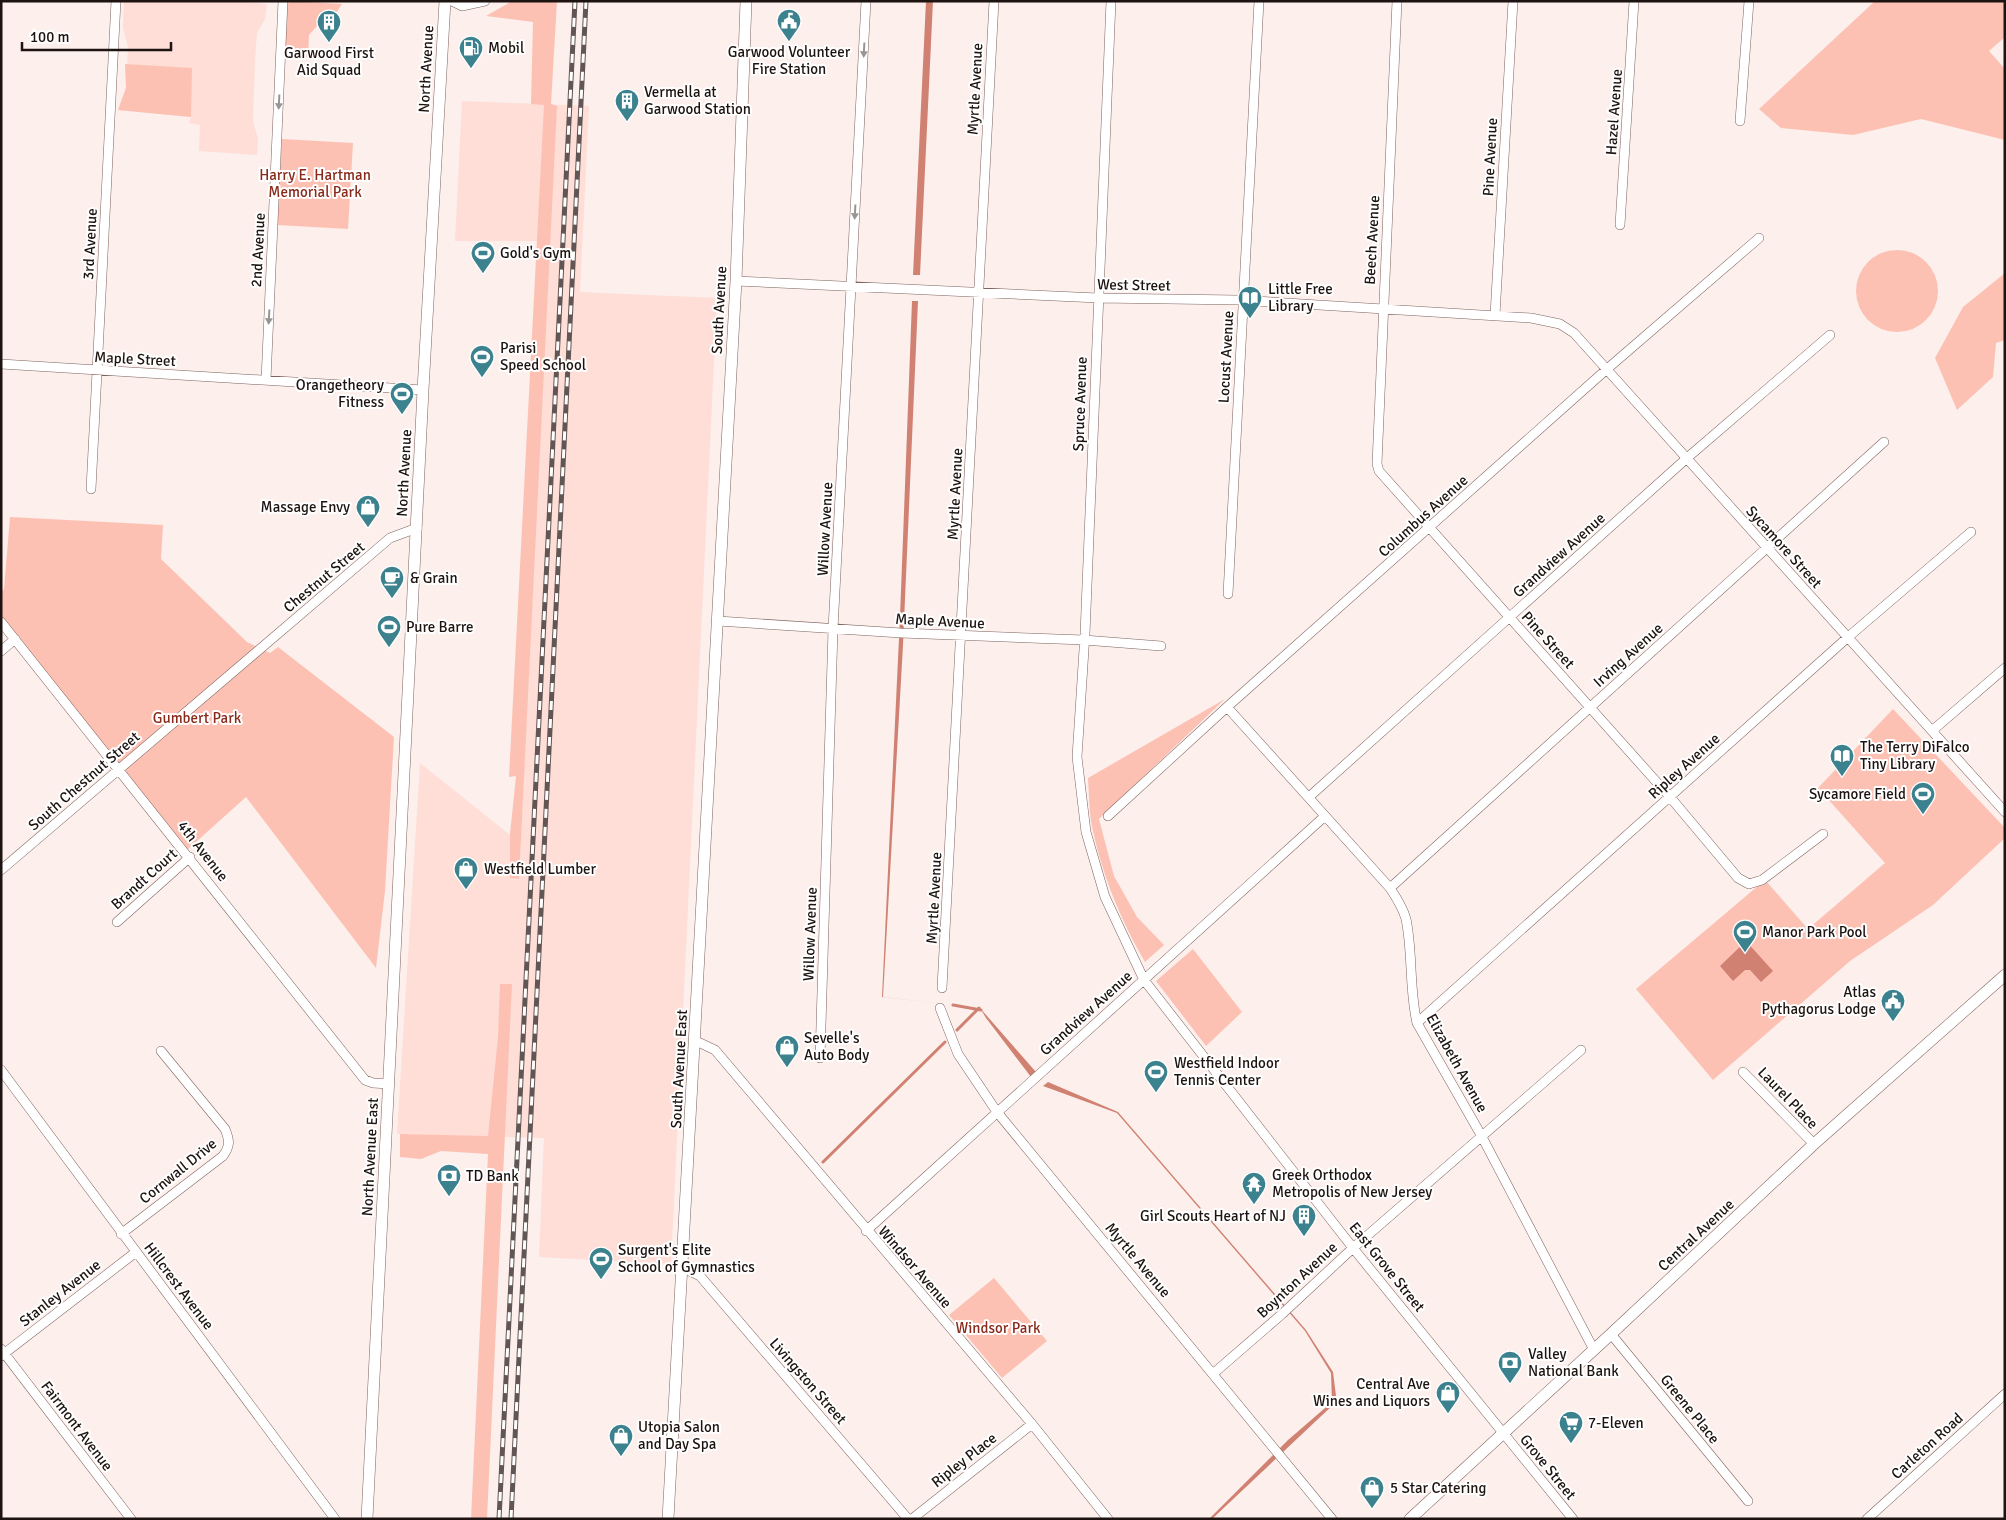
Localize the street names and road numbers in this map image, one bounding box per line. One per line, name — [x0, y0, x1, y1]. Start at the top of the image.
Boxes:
street label: North Avenue — [415, 25, 437, 113]
street label: Myrtle Avenue — [964, 42, 986, 136]
street label: Hazel Avenue — [1602, 68, 1626, 156]
street label: Pine Avenue — [1479, 117, 1501, 197]
street label: Beech Avenue — [1361, 195, 1383, 285]
street label: 3rd Avenue — [79, 208, 101, 280]
street label: 2nd Avenue — [247, 212, 269, 288]
street label: South Avenue — [708, 266, 730, 354]
street label: West Street — [1097, 275, 1171, 295]
street label: Locust Avenue — [1215, 310, 1237, 404]
street label: Maple Street — [94, 348, 176, 370]
street label: Spruce Avenue — [1069, 356, 1091, 452]
street label: North Avenue — [393, 429, 415, 517]
street label: Myrtle Avenue — [944, 447, 966, 541]
street label: Columbus Avenue — [1375, 471, 1471, 561]
street label: Willow Avenue — [814, 482, 836, 576]
street label: Sycamore Street — [1742, 502, 1826, 592]
street label: Grandview Avenue — [1509, 509, 1609, 601]
street label: Chestnut Street — [280, 538, 368, 616]
street label: Pine Street — [1518, 608, 1578, 672]
street label: Maple Avenue — [895, 610, 985, 632]
street label: Irving Avenue — [1590, 619, 1666, 691]
street label: South Chestnut Street — [25, 728, 143, 834]
street label: Ripley Avenue — [1645, 729, 1723, 803]
street label: 4th Avenue — [174, 817, 232, 885]
street label: Brandt Court — [107, 845, 181, 913]
street label: Myrtle Avenue — [923, 851, 945, 945]
street label: Willow Avenue — [799, 887, 821, 981]
street label: Grandview Avenue — [1036, 967, 1136, 1059]
street label: South Avenue East — [667, 1009, 691, 1129]
street label: Elizabeth Avenue — [1422, 1010, 1492, 1116]
street label: Laurel Place — [1754, 1063, 1822, 1133]
street label: North Avenue East — [358, 1097, 382, 1217]
street label: Cornwall Drive — [136, 1134, 220, 1208]
street label: Central Avenue — [1654, 1195, 1738, 1275]
street label: Myrtle Avenue — [1101, 1219, 1175, 1301]
street label: East Grove Street — [1345, 1219, 1429, 1315]
street label: Windsor Avenue — [874, 1222, 956, 1312]
street label: Boynton Avenue — [1253, 1238, 1341, 1322]
street label: Hillcrest Avenue — [140, 1239, 218, 1333]
street label: Stanley Avenue — [16, 1256, 104, 1330]
street label: Livingston Street — [766, 1334, 850, 1428]
street label: Greene Place — [1657, 1371, 1723, 1447]
street label: Fairmont Avenue — [37, 1377, 117, 1475]
street label: Carleton Road — [1887, 1409, 1967, 1483]
street label: Ripley Place — [928, 1429, 1000, 1491]
street label: Grove Street — [1516, 1431, 1580, 1503]

